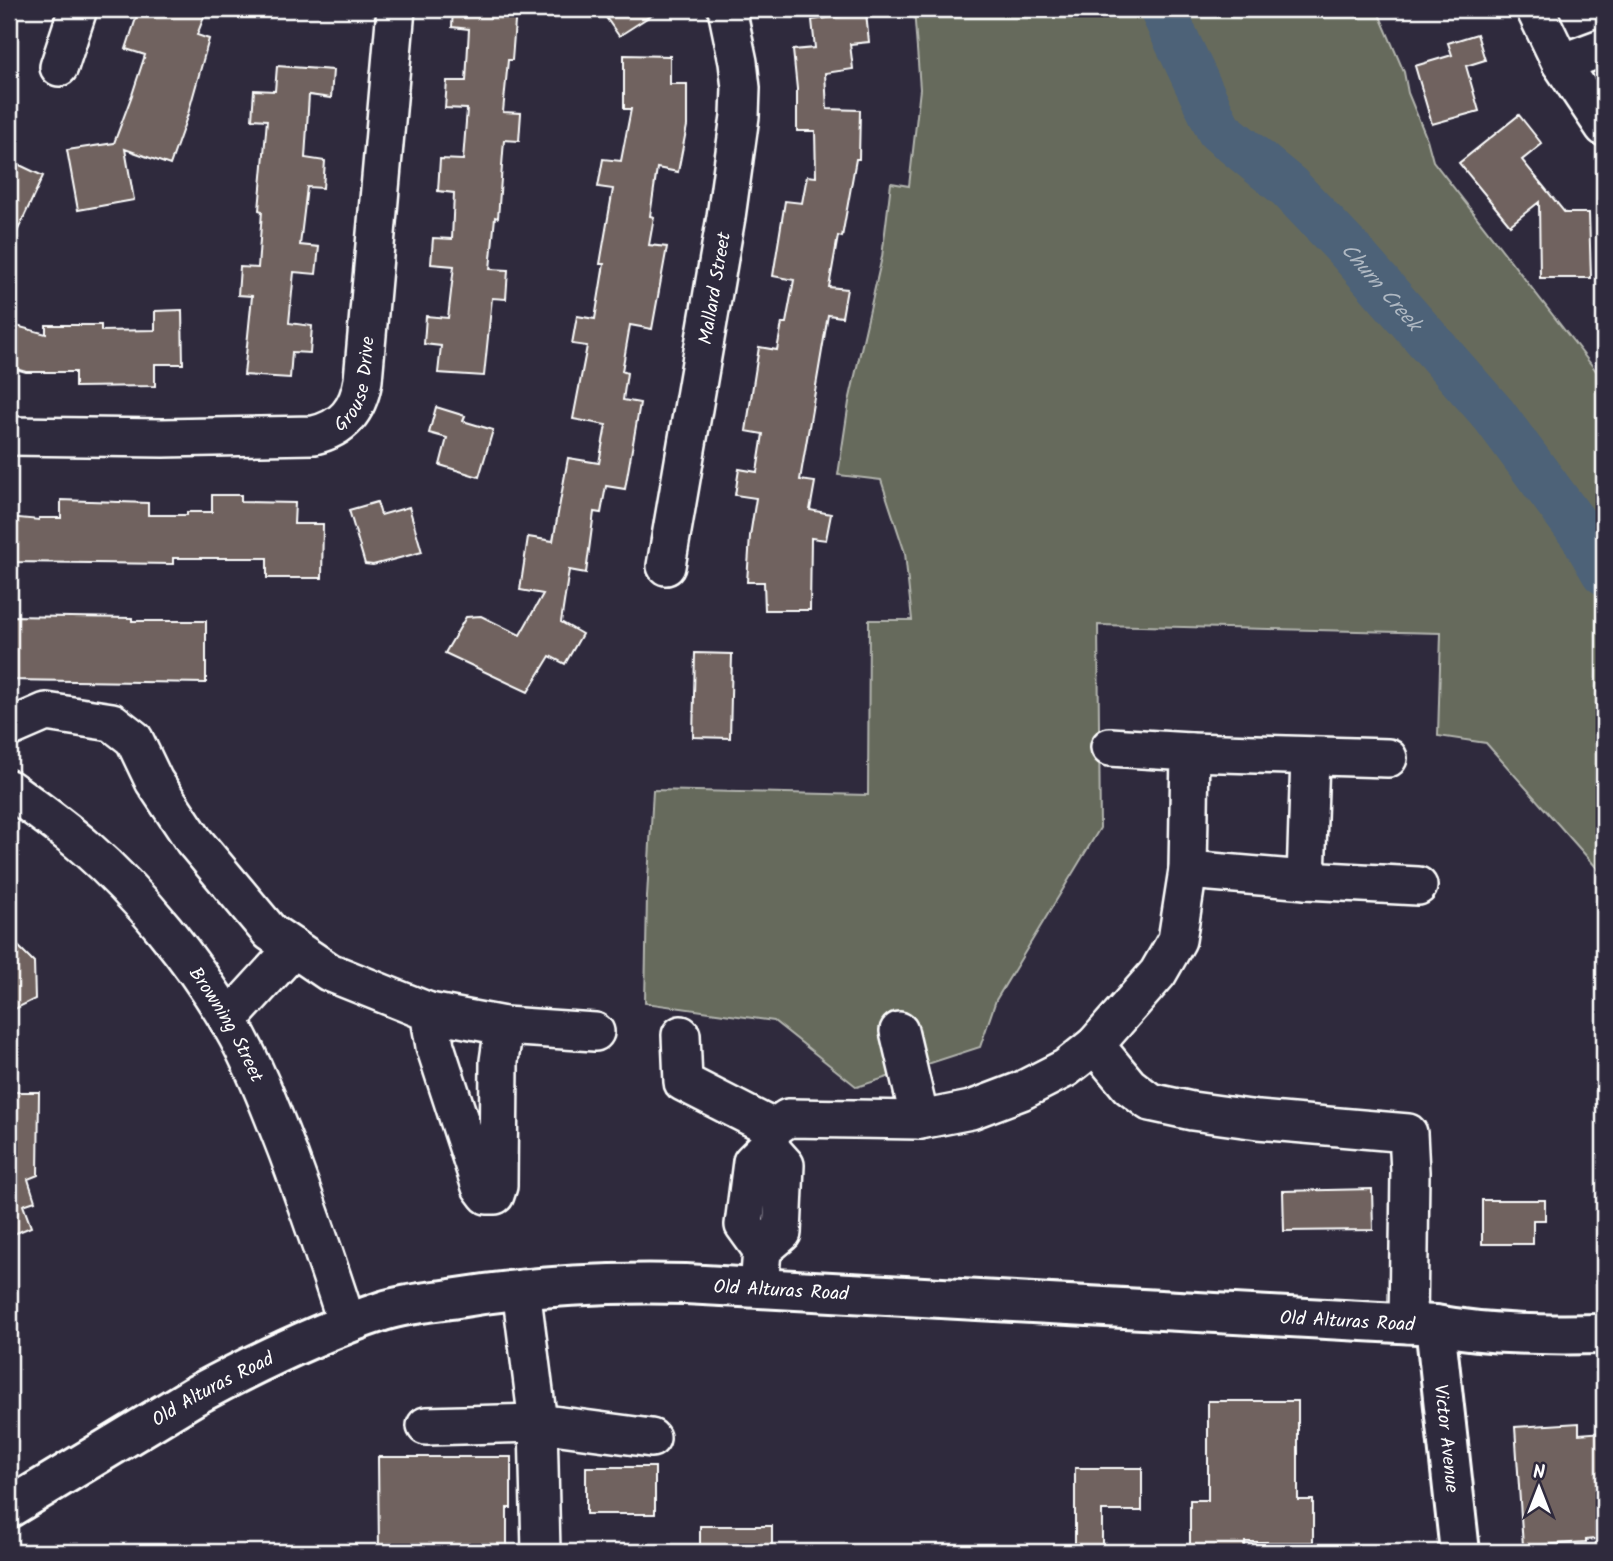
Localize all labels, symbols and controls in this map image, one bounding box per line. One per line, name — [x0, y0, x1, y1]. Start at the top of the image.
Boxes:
street label: Mallard Street — [691, 229, 740, 347]
water label: Churn Creek — [1332, 236, 1431, 342]
street label: Grouse Drive — [328, 335, 384, 440]
street label: Browning Street — [180, 961, 271, 1088]
street label: Old Alturas Road — [713, 1273, 850, 1310]
street label: Old Alturas Road — [1279, 1304, 1416, 1341]
street label: Old Alturas Road — [146, 1345, 280, 1435]
street label: Victor Avenue — [1425, 1383, 1466, 1495]
north arrow — [1504, 1452, 1574, 1522]
text: N — [1533, 1458, 1545, 1488]

